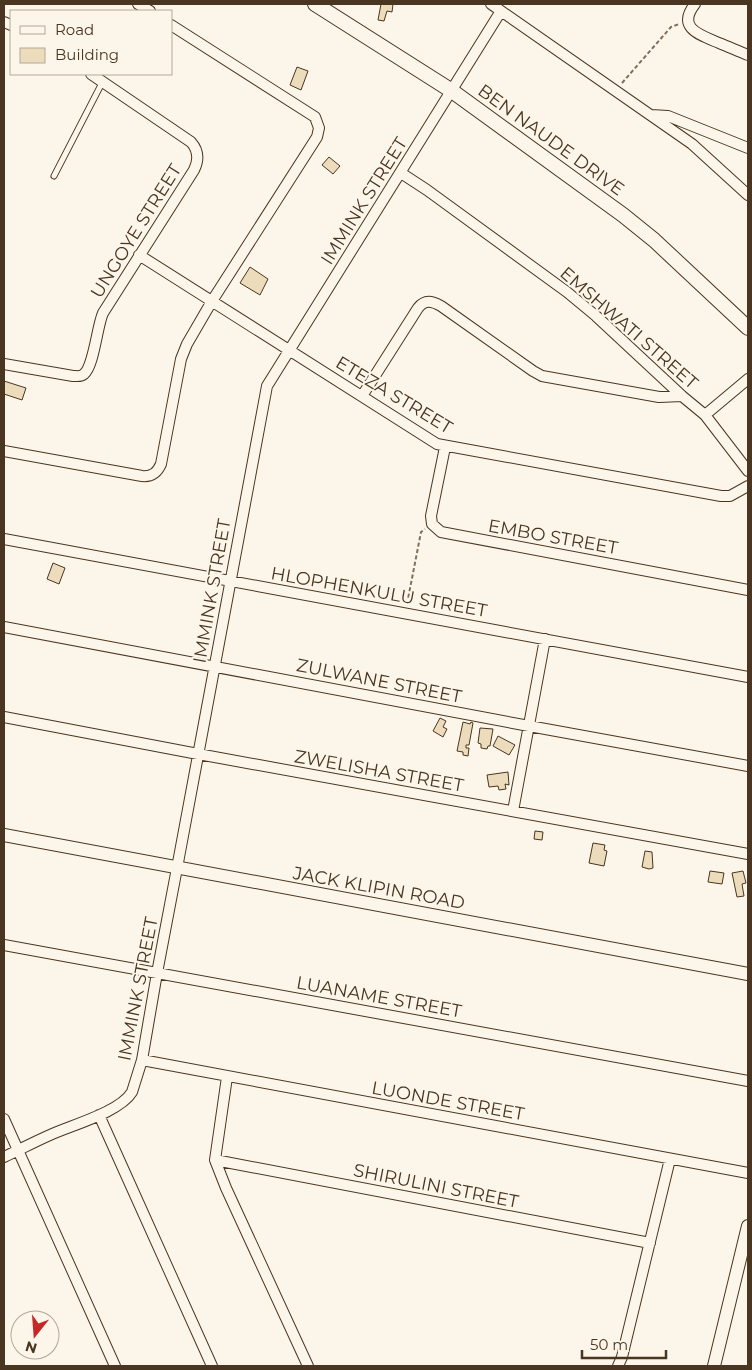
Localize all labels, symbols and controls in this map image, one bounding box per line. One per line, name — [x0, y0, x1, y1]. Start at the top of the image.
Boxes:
legend — [10, 10, 172, 75]
text: Road — [55, 20, 94, 39]
text: Building — [55, 45, 119, 64]
street label: BEN NAUDE DRIVE — [474, 80, 628, 200]
street label: IMMINK STREET — [316, 133, 412, 269]
street label: UNGOYE STREET — [86, 159, 186, 302]
street label: EMSHWATI STREET — [556, 262, 703, 394]
street label: ETEZA STREET — [332, 351, 457, 439]
street label: EMBO STREET — [486, 515, 620, 559]
street label: IMMINK STREET — [188, 517, 236, 665]
street label: HLOPHENKULU STREET — [269, 562, 489, 622]
street label: ZULWANE STREET — [294, 654, 464, 708]
street label: ZWELISHA STREET — [293, 745, 466, 797]
street label: JACK KLIPIN ROAD — [291, 862, 467, 914]
street label: IMMINK STREET — [113, 915, 163, 1063]
street label: LUANAME STREET — [295, 972, 464, 1022]
street label: LUONDE STREET — [370, 1077, 527, 1125]
street label: SHIRULINI STREET — [351, 1159, 521, 1213]
north arrow — [10, 1310, 60, 1360]
scale bar — [582, 1328, 666, 1360]
text: 50 m — [590, 1335, 628, 1354]
text: N — [23, 1337, 39, 1358]

